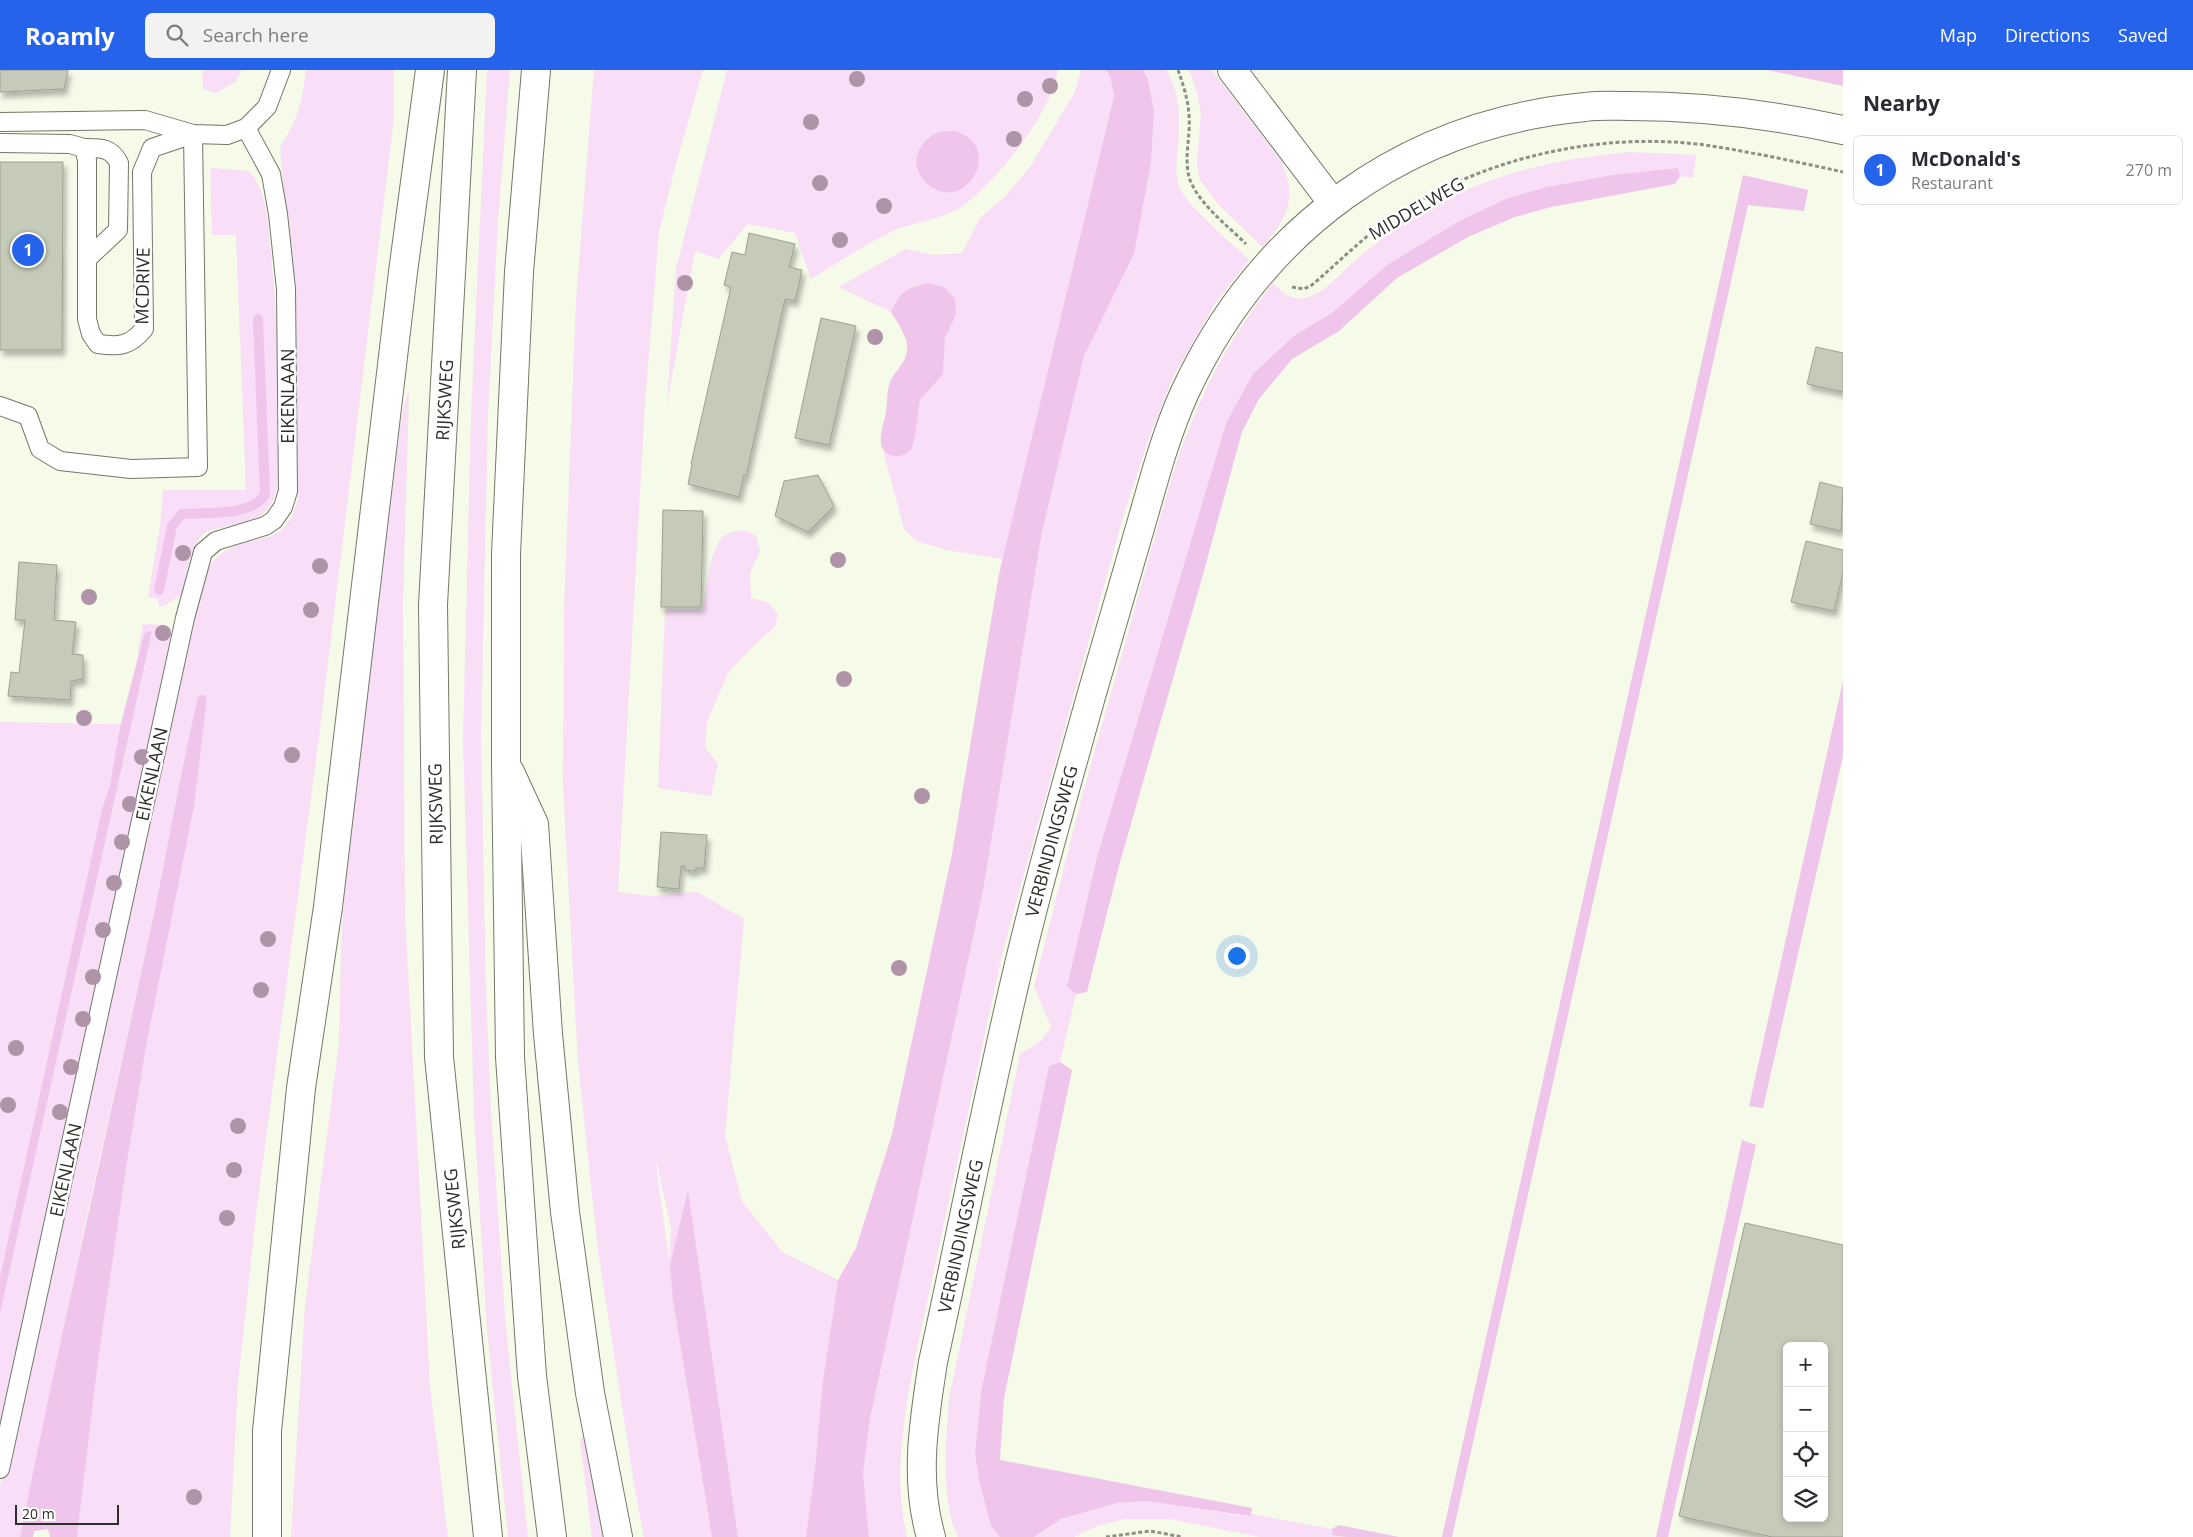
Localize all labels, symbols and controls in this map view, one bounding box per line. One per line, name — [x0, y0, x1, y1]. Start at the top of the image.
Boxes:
search box — [145, 13, 495, 58]
text: Roamly — [25, 19, 115, 52]
icon: search — [163, 21, 191, 49]
text: Search here — [203, 22, 309, 48]
text: Map — [1940, 23, 1977, 47]
text: Directions — [2005, 23, 2090, 47]
text: Saved — [2118, 23, 2168, 47]
text: Nearby — [1863, 89, 1940, 117]
text: McDonald's — [1911, 146, 2021, 172]
text: 1 — [1875, 159, 1885, 181]
text: 270 m — [2126, 159, 2172, 181]
street label: MIDDELWEG — [1364, 171, 1468, 245]
text: Restaurant — [1911, 172, 1993, 194]
pin: 1 — [12, 231, 44, 269]
street label: MCDRIVE — [129, 247, 155, 325]
street label: EIKENLAAN — [275, 348, 299, 444]
street label: RIJKSWEG — [430, 359, 458, 441]
street label: EIKENLAAN — [129, 725, 173, 823]
street label: VERBINDINGSWEG — [1019, 762, 1083, 920]
street label: RIJKSWEG — [422, 763, 448, 845]
your location — [1224, 943, 1250, 969]
street label: EIKENLAAN — [43, 1121, 87, 1219]
street label: VERBINDINGSWEG — [932, 1157, 988, 1315]
street label: RIJKSWEG — [438, 1167, 470, 1251]
map controls — [1783, 1342, 1828, 1522]
button: + — [1783, 1342, 1828, 1387]
button: − — [1783, 1387, 1828, 1432]
button: locate — [1783, 1432, 1828, 1477]
button: layers — [1783, 1477, 1828, 1522]
scale bar — [15, 1502, 119, 1525]
text: 20 m — [22, 1504, 55, 1523]

